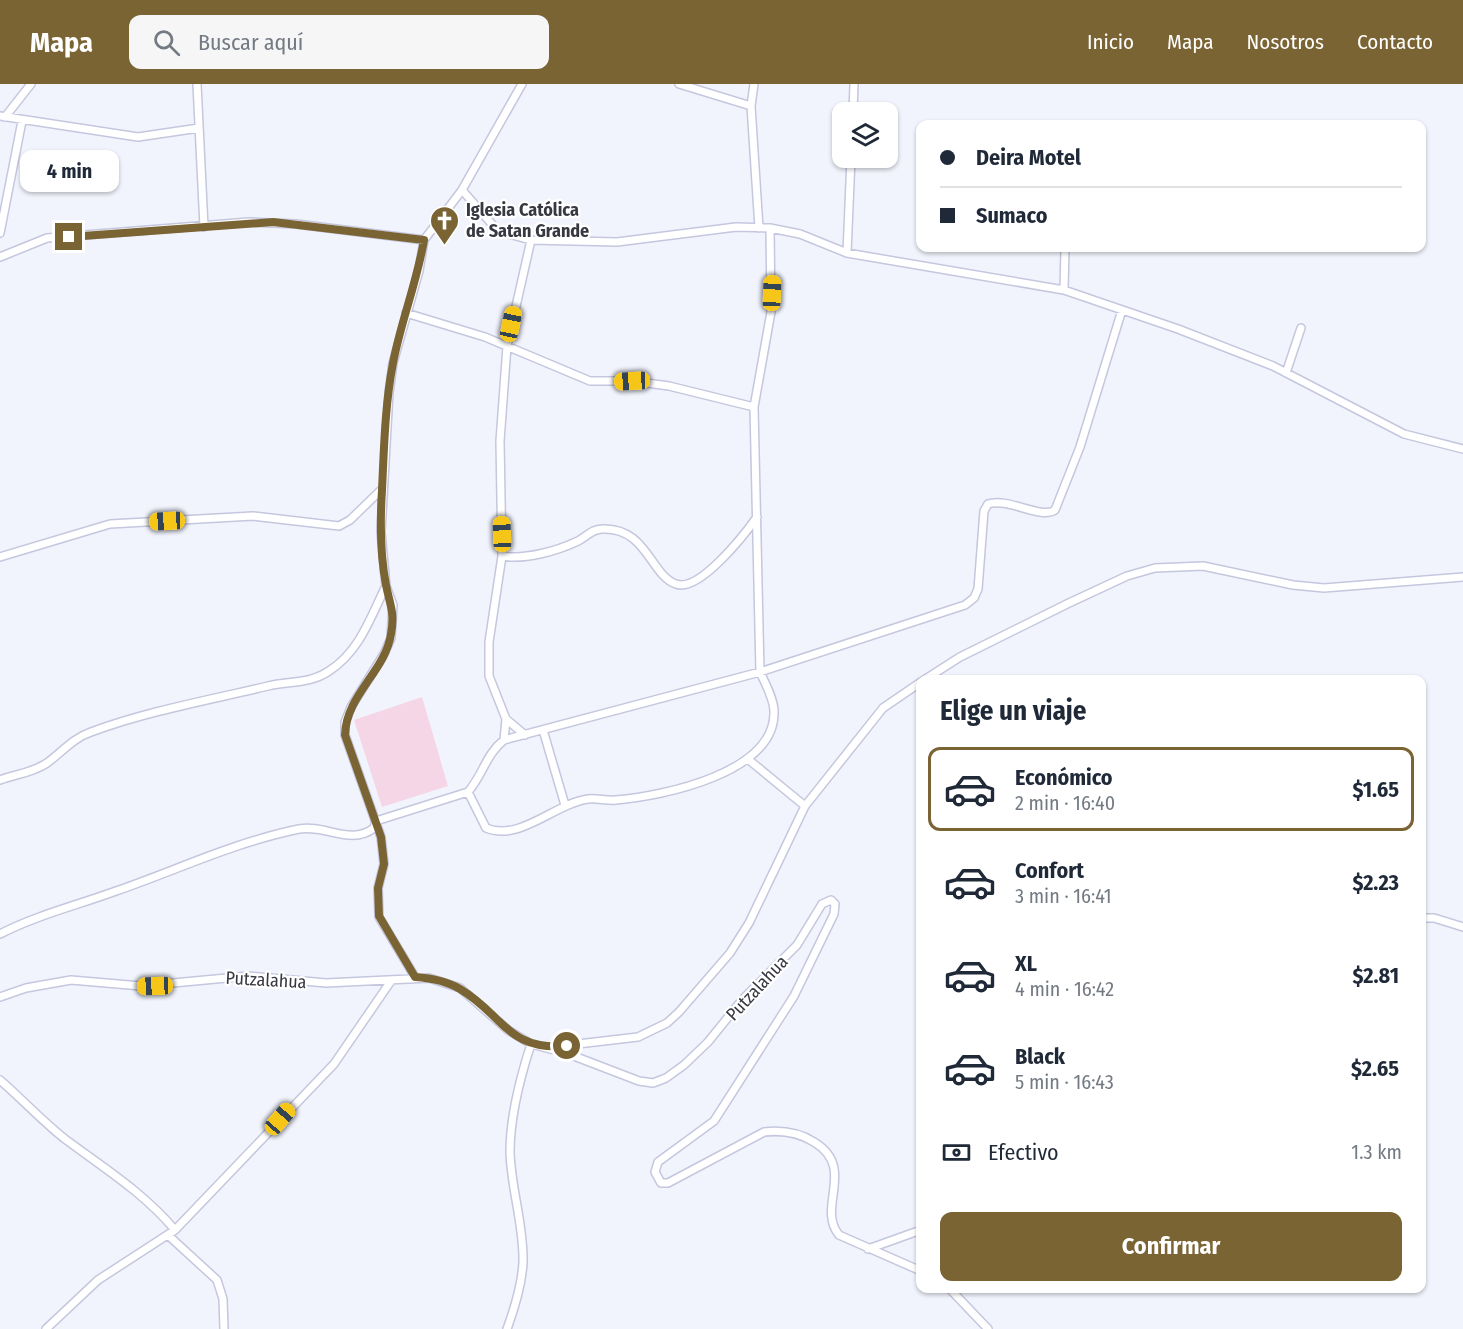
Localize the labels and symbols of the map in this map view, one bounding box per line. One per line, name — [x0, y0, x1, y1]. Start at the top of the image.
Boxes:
callout: 4 min — [20, 150, 118, 192]
place label: Iglesia Católica de Satan Grande — [466, 199, 589, 242]
church icon: Iglesia Católica de Satan Grande — [429, 204, 461, 246]
route end — [55, 223, 82, 250]
car — [762, 275, 782, 311]
car — [498, 305, 524, 343]
car — [614, 371, 650, 391]
car — [149, 511, 185, 531]
car — [492, 516, 512, 552]
street label: Putzalahua — [721, 951, 793, 1025]
street label: Putzalahua — [225, 967, 307, 993]
car — [137, 976, 173, 996]
route start — [553, 1032, 580, 1059]
car — [261, 1100, 299, 1138]

